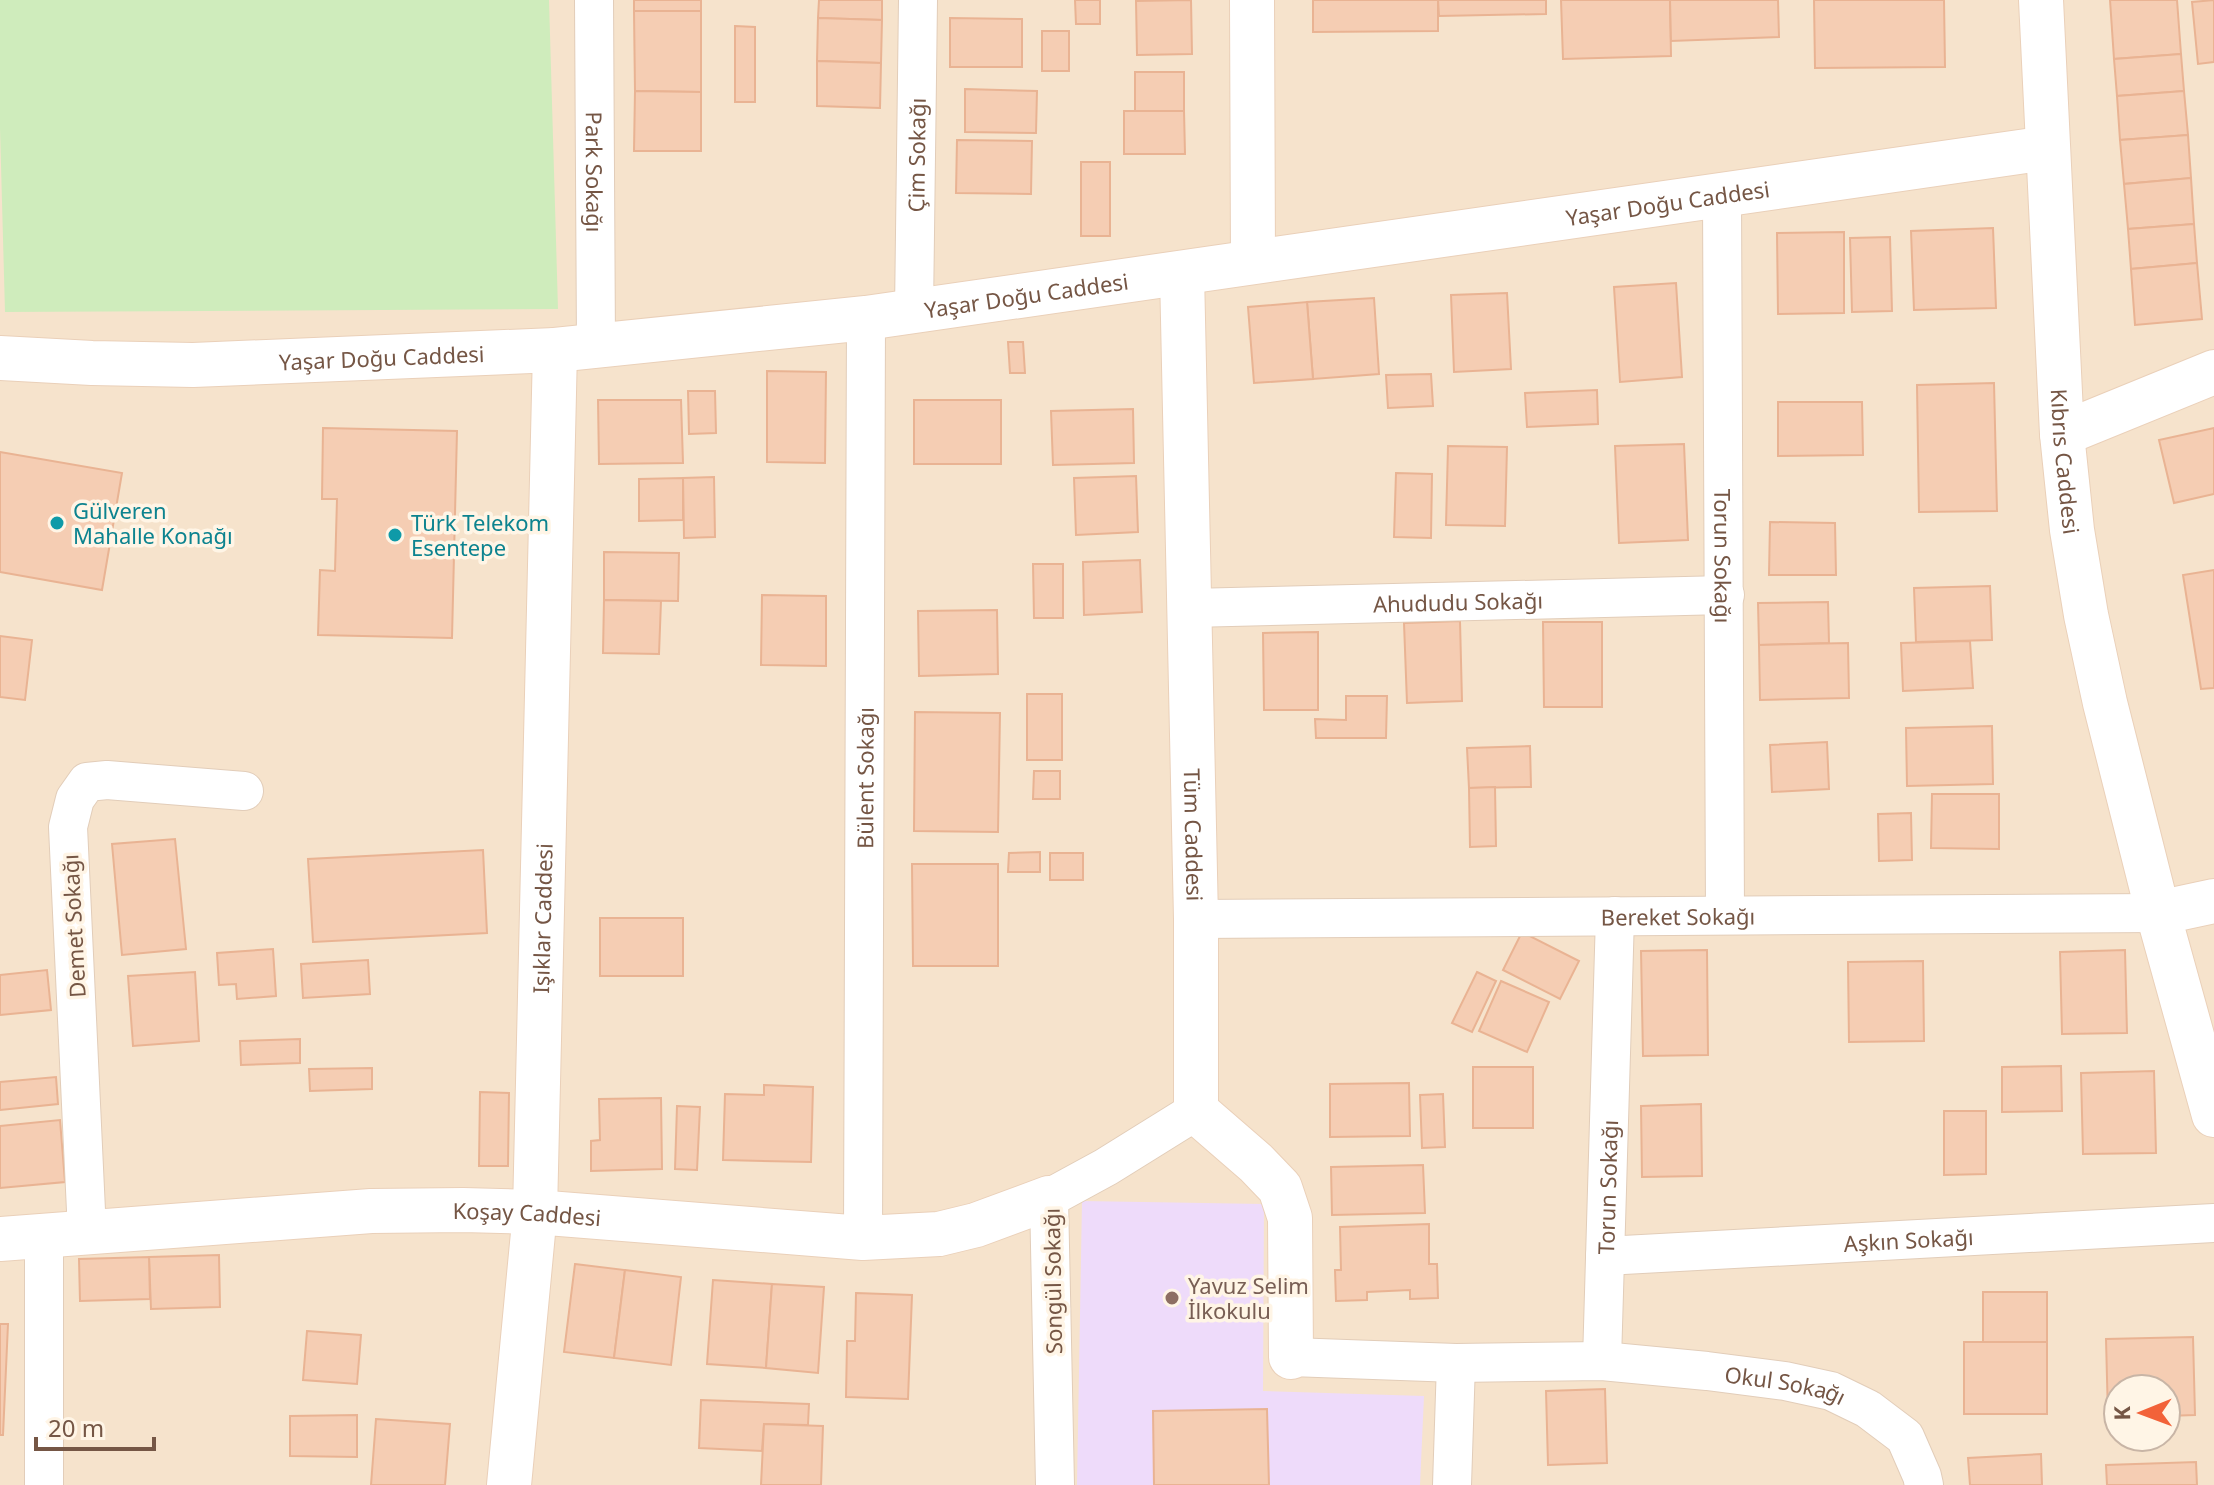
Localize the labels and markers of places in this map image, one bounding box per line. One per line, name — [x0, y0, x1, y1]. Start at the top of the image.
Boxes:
place label: Gülveren Mahalle Konağı — [73, 495, 233, 550]
place label: Türk Telekom Esentepe — [411, 507, 549, 562]
marker: Gülveren Mahalle Konağı — [48, 514, 66, 532]
marker: Türk Telekom Esentepe — [386, 526, 404, 544]
place label: Yavuz Selim İlkokulu — [1188, 1270, 1309, 1325]
marker: Yavuz Selim İlkokulu — [1163, 1289, 1181, 1307]

